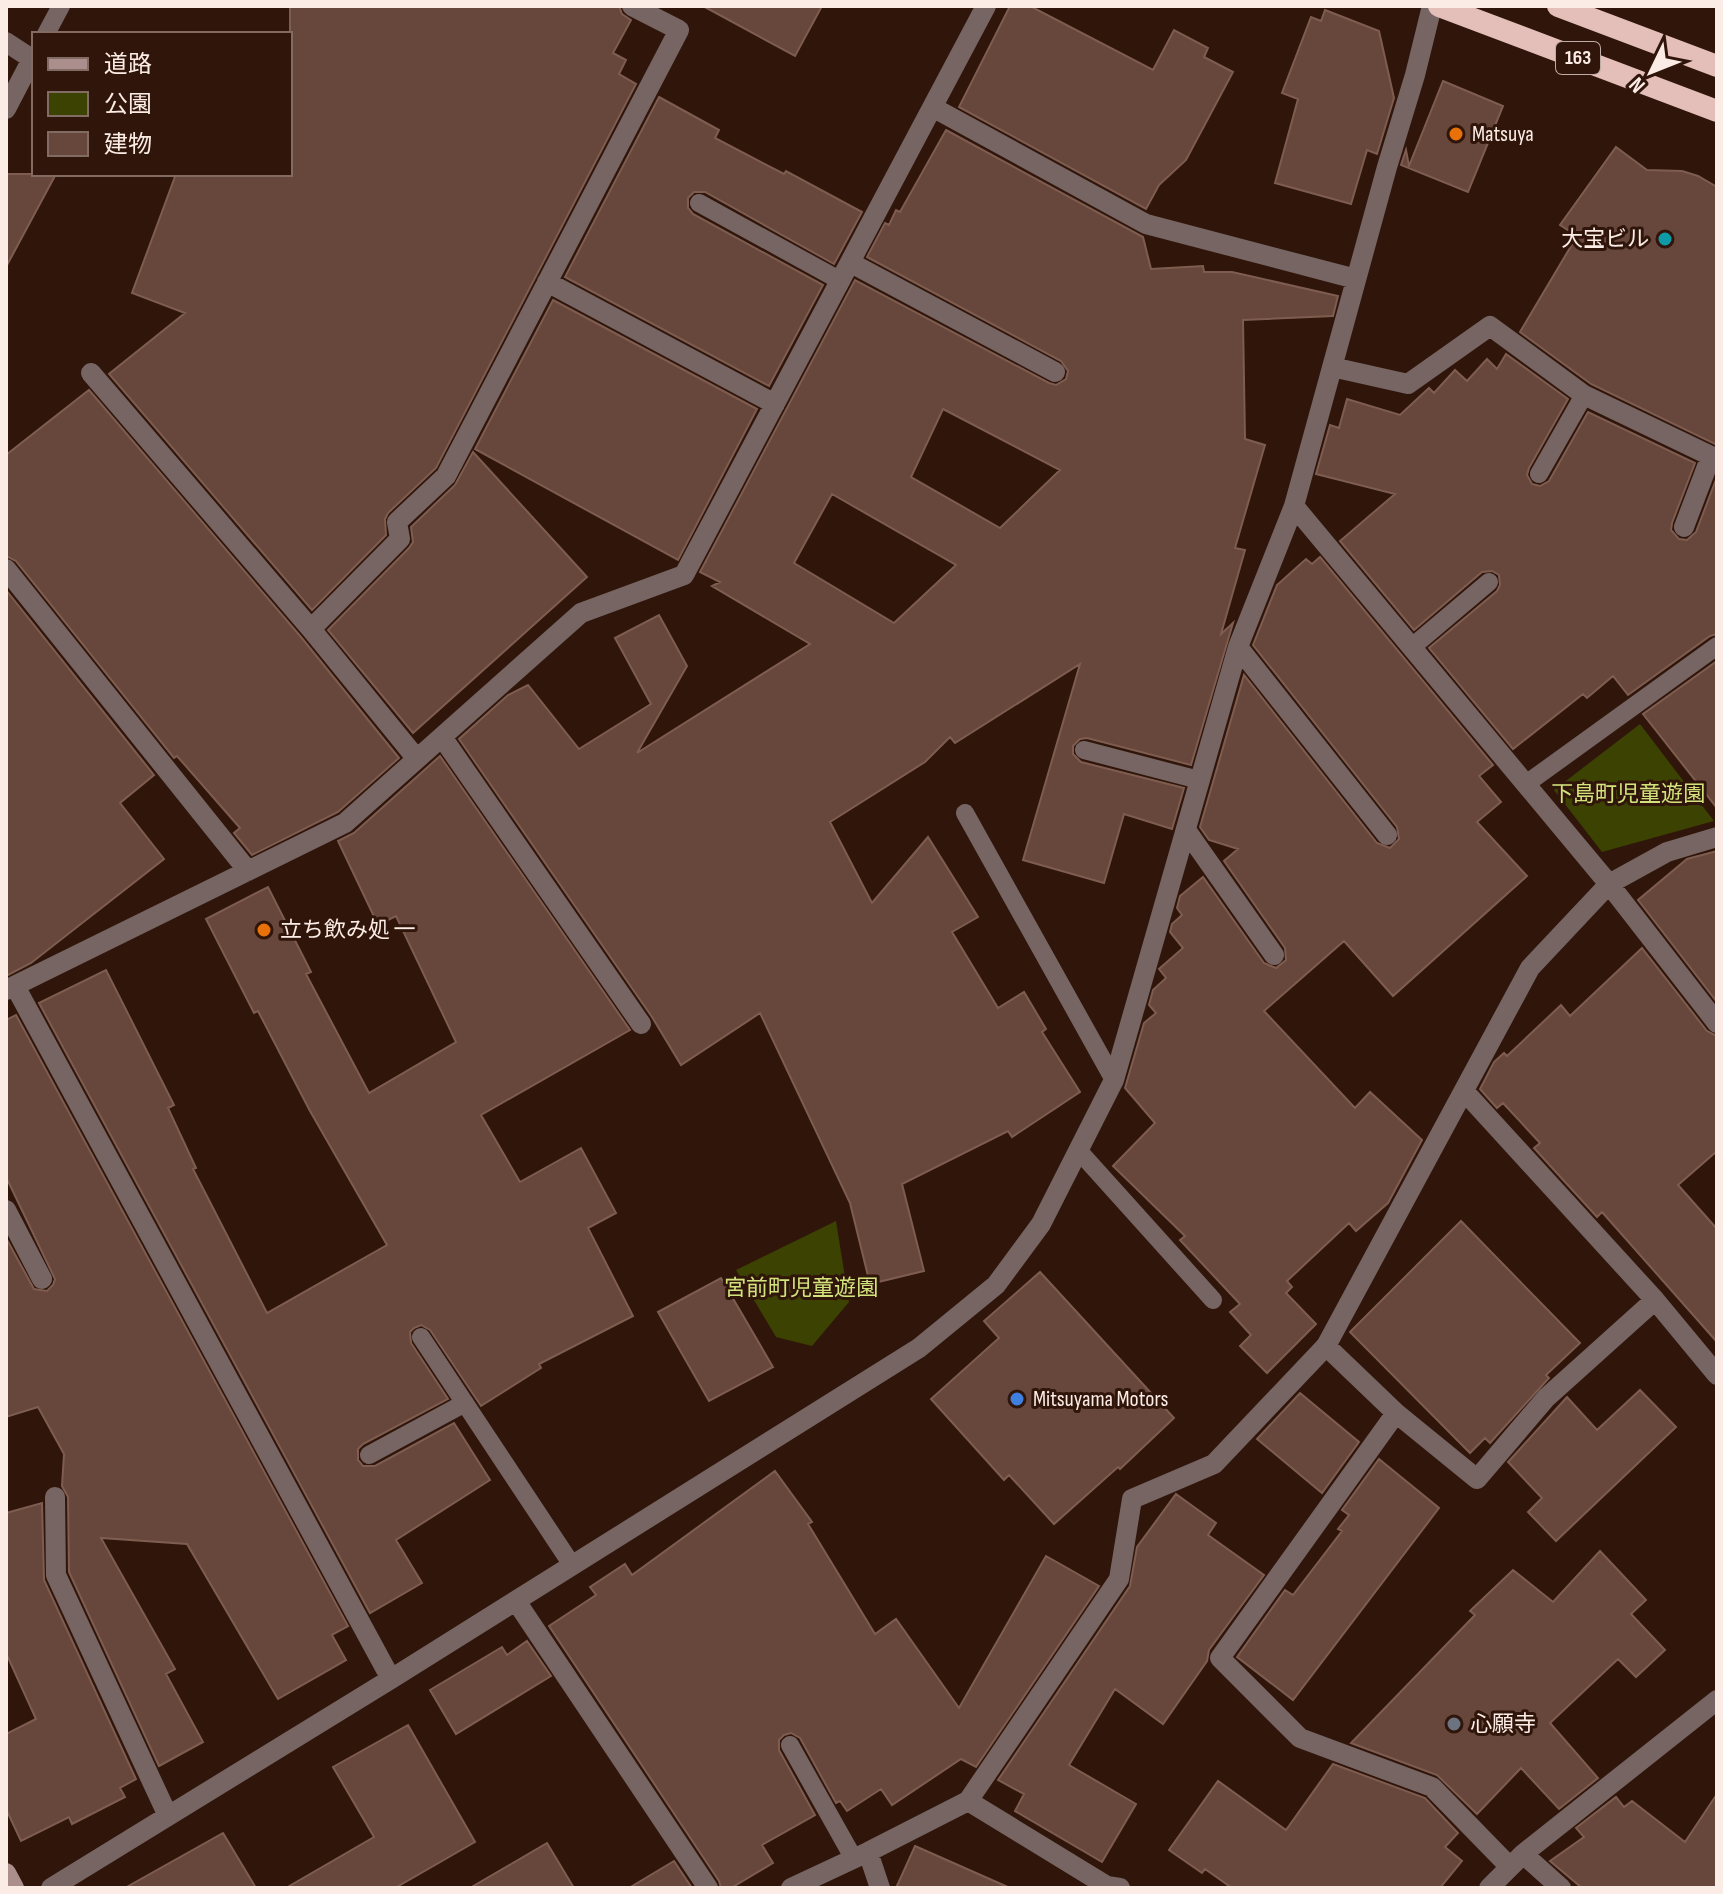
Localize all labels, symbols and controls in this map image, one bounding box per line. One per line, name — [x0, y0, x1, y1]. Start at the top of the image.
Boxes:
legend — [32, 32, 292, 176]
north arrow — [1611, 32, 1691, 112]
road number: 163 — [1556, 42, 1600, 74]
text: 道路 — [104, 50, 152, 79]
text: N — [1624, 71, 1651, 98]
text: 公園 — [104, 90, 152, 119]
place label: Matsuya — [1472, 121, 1534, 148]
marker: Matsuya — [1447, 125, 1465, 143]
text: 建物 — [104, 130, 152, 159]
place label: 大宝ビル — [1561, 226, 1649, 253]
marker: 大宝ビル — [1656, 230, 1674, 248]
park label: 下島町児童遊園 — [1551, 781, 1705, 808]
place label: 立ち飲み処 一 — [280, 917, 416, 944]
marker: 立ち飲み処 一 — [255, 921, 273, 939]
park label: 宮前町児童遊園 — [724, 1275, 878, 1302]
place label: Mitsuyama Motors — [1033, 1386, 1168, 1413]
marker: Mitsuyama Motors — [1008, 1390, 1026, 1408]
place label: 心願寺 — [1470, 1711, 1536, 1738]
marker: 心願寺 — [1445, 1715, 1463, 1733]

